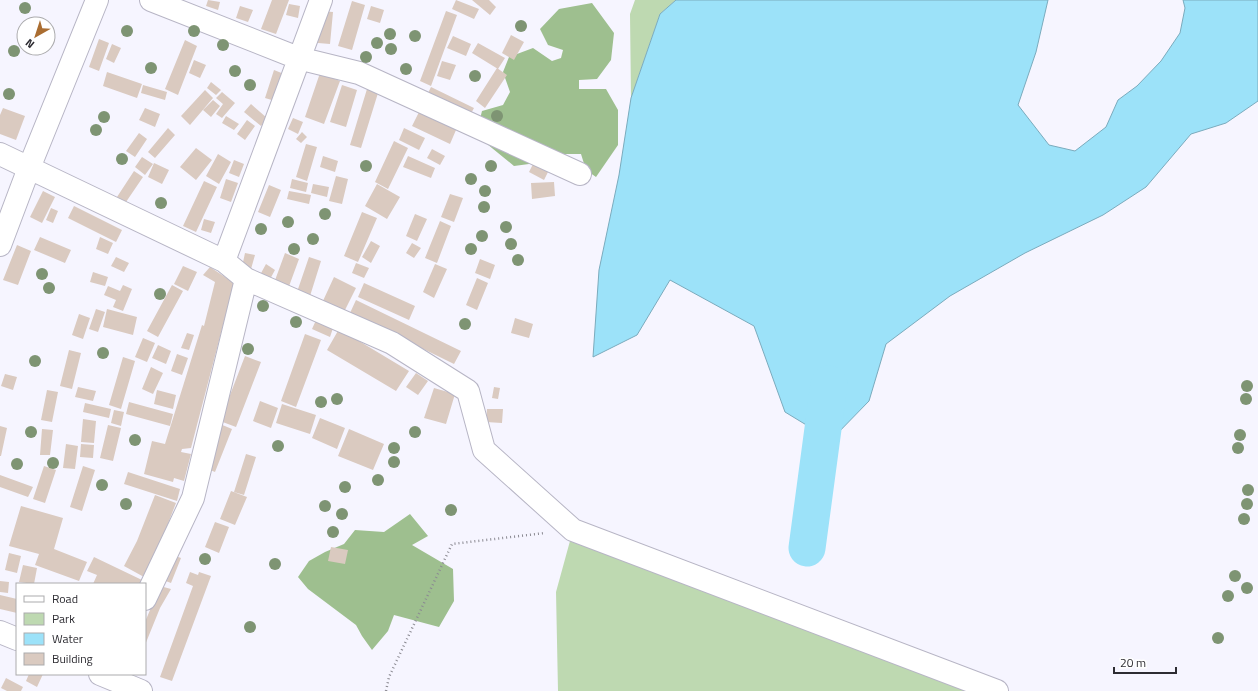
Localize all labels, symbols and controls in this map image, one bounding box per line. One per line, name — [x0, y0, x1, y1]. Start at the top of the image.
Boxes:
north arrow — [16, 16, 56, 56]
text: N — [22, 35, 38, 52]
legend — [16, 583, 146, 675]
text: Road — [52, 589, 78, 608]
text: Park — [52, 609, 75, 628]
text: Water — [52, 629, 83, 648]
text: Building — [52, 649, 93, 668]
scale bar — [1114, 649, 1176, 675]
text: 20 m — [1120, 653, 1146, 672]

